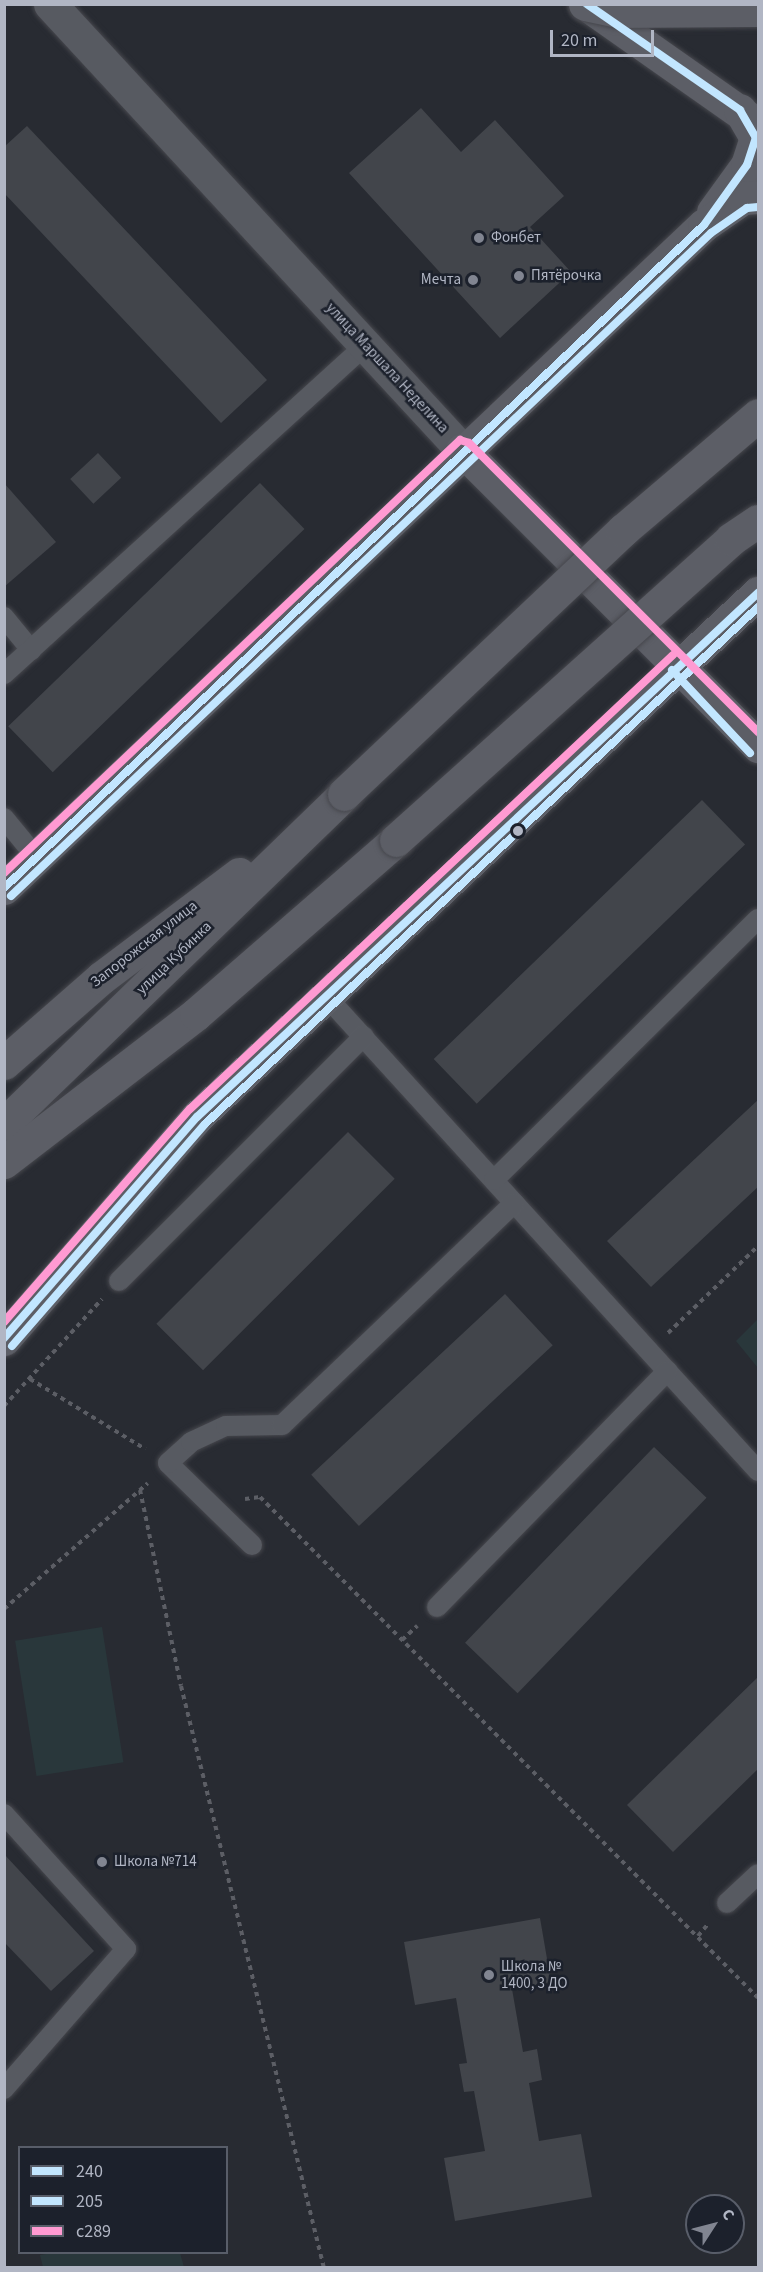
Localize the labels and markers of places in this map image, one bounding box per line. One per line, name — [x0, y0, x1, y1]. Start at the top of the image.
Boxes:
place label: Фонбет — [491, 229, 541, 247]
marker: Фонбет — [472, 231, 486, 245]
place label: Пятёрочка — [531, 267, 602, 285]
marker: Пятёрочка — [512, 269, 526, 283]
place label: Мечта — [421, 271, 461, 289]
marker: Мечта — [466, 273, 480, 287]
unlabelled marker — [512, 825, 524, 837]
place label: Школа №714 — [114, 1853, 197, 1871]
marker: Школа №714 — [95, 1855, 109, 1869]
place label: Школа № 1400, 3 ДО — [501, 1957, 567, 1992]
marker: Школа № 1400, 3 ДО — [482, 1968, 496, 1982]

